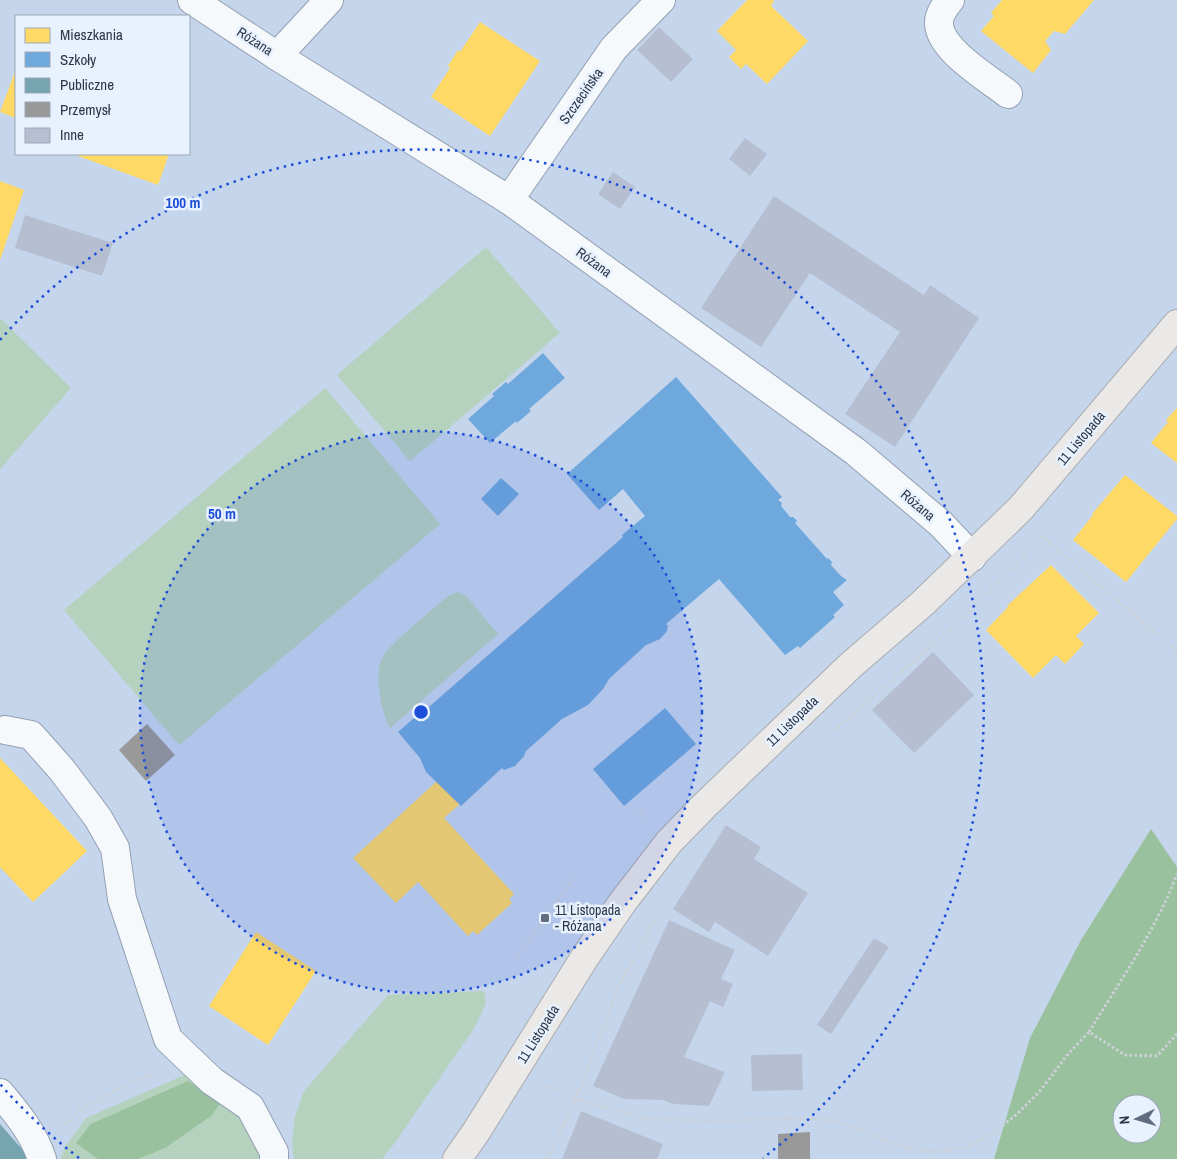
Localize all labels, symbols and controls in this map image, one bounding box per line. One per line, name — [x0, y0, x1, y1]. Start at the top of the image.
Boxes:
legend — [15, 15, 190, 155]
street label: Różana — [234, 23, 277, 60]
text: Mieszkania — [60, 24, 123, 45]
text: Szkoły — [60, 49, 97, 70]
street label: Szczecińska — [555, 64, 607, 128]
text: Publiczne — [60, 74, 114, 95]
text: Przemysł — [60, 99, 112, 120]
text: Inne — [60, 124, 84, 145]
text: 100 m — [166, 192, 200, 213]
street label: Różana — [573, 243, 616, 281]
street label: 11 Listopada — [1053, 407, 1109, 469]
street label: Różana — [897, 485, 939, 525]
text: 50 m — [208, 503, 236, 524]
street label: 11 Listopada — [762, 691, 822, 750]
centre of rings — [412, 703, 430, 721]
place label: 11 Listopada - Różana — [555, 901, 621, 935]
marker: 11 Listopada - Różana — [539, 912, 551, 924]
street label: 11 Listopada — [513, 1001, 563, 1067]
north arrow — [1112, 1094, 1162, 1144]
text: N — [1115, 1115, 1133, 1125]

